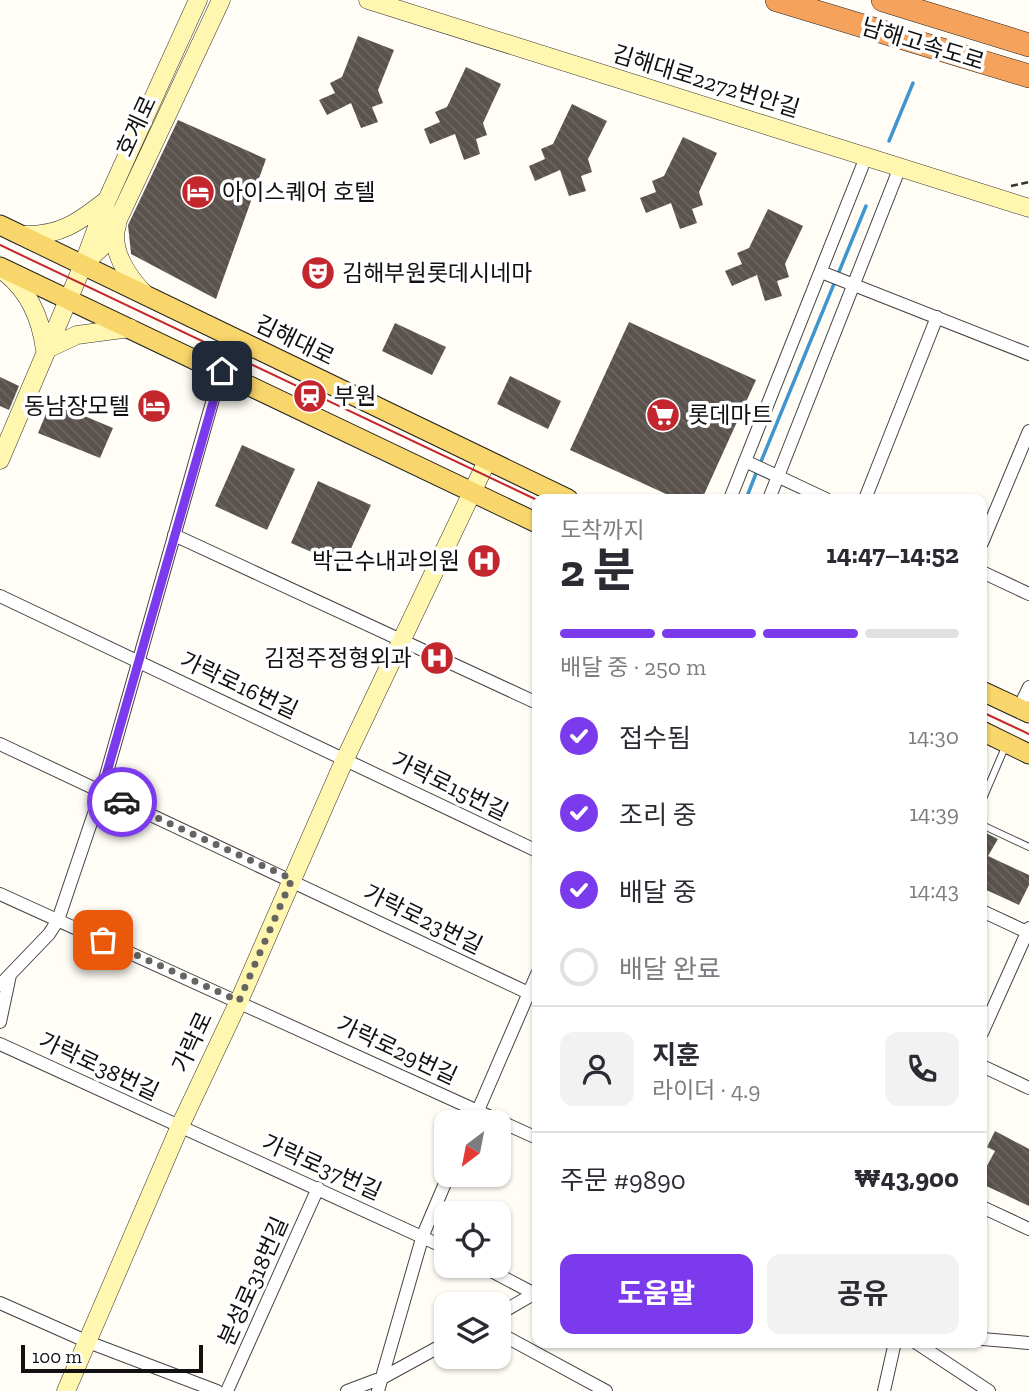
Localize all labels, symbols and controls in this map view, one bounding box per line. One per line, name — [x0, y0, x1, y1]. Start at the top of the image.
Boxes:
street label: 남해고속도로 — [858, 12, 988, 76]
street label: 김해대로2272번안길 — [609, 39, 803, 123]
street label: 호계로 — [110, 91, 162, 161]
hotel icon: 아이스퀘어 호텔 — [179, 173, 217, 211]
place label: 아이스퀘어 호텔 — [222, 178, 375, 206]
theatre icon: 김해부원롯데시네마 — [299, 254, 337, 292]
place label: 김해부원롯데시네마 — [342, 259, 532, 287]
street label: 김해대로 — [251, 309, 339, 371]
pin — [192, 341, 252, 401]
icon: home — [203, 352, 241, 390]
station icon: 부원 — [291, 377, 329, 415]
place label: 부원 — [334, 382, 376, 410]
hotel icon: 동남장모텔 — [135, 387, 173, 425]
place label: 동남장모텔 — [24, 392, 130, 420]
supermarket icon: 롯데마트 — [644, 396, 682, 434]
place label: 롯데마트 — [688, 401, 773, 429]
text: 도착까지 — [560, 516, 645, 544]
text: 14:47–14:52 — [826, 538, 959, 570]
hospital icon: 박근수내과의원 — [465, 542, 503, 580]
text: 2 분 — [560, 543, 636, 598]
place label: 박근수내과의원 — [312, 547, 460, 575]
hospital icon: 김정주정형외과 — [418, 639, 456, 677]
place label: 김정주정형외과 — [264, 644, 412, 672]
street label: 가락로16번길 — [176, 646, 302, 724]
text: 배달 중 · 250 m — [560, 653, 706, 681]
icon: check — [560, 717, 598, 755]
text: 접수됨 — [619, 722, 691, 754]
text: 14:30 — [908, 722, 959, 750]
street label: 가락로15번길 — [387, 746, 513, 826]
courier — [87, 767, 157, 837]
icon: car — [103, 783, 141, 821]
icon: check — [560, 794, 598, 832]
text: 조리 중 — [619, 799, 697, 831]
text: 14:39 — [909, 799, 959, 827]
icon: check — [560, 871, 598, 909]
text: 배달 중 — [619, 876, 697, 908]
text: 14:43 — [909, 876, 959, 904]
street label: 가락로23번길 — [359, 878, 487, 960]
pin — [73, 910, 133, 970]
icon: bag — [84, 921, 122, 959]
text: 배달 완료 — [619, 953, 721, 985]
street label: 가락로 — [166, 1007, 218, 1077]
street label: 가락로29번길 — [332, 1010, 462, 1090]
street label: 가락로38번길 — [34, 1026, 164, 1106]
button: person — [560, 1032, 634, 1106]
button: phone — [885, 1032, 959, 1106]
text: 지훈 — [652, 1039, 700, 1071]
text: 라이더 · 4.9 — [652, 1076, 760, 1104]
north arrow — [434, 1110, 511, 1186]
map controls — [434, 1110, 511, 1369]
street label: 가락로37번길 — [258, 1128, 386, 1206]
text: ₩43,900 — [854, 1162, 959, 1194]
text: 주문 #9890 — [560, 1164, 686, 1196]
button: locate — [434, 1201, 511, 1278]
street label: 분성로318번길 — [212, 1212, 294, 1350]
button: 도움말 — [560, 1254, 753, 1334]
button: 공유 — [767, 1254, 959, 1334]
button: layers — [434, 1292, 511, 1369]
scale bar — [21, 1342, 203, 1374]
text: 100 m — [32, 1345, 82, 1368]

